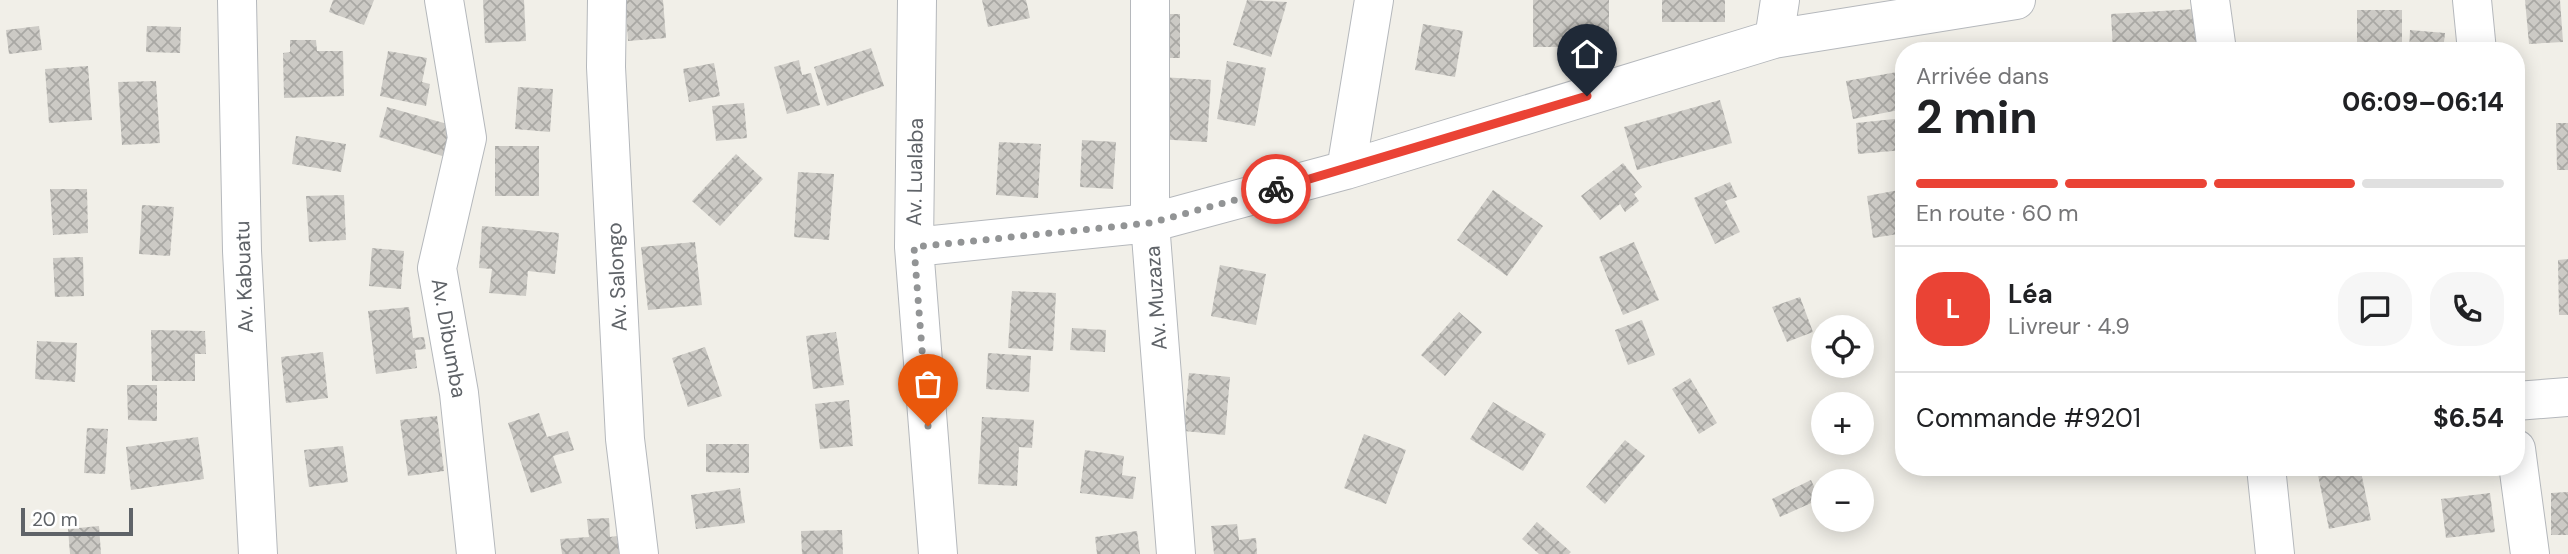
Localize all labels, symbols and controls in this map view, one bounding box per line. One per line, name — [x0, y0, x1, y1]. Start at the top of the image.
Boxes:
pin — [1557, 24, 1617, 96]
icon: home — [1568, 35, 1606, 73]
text: Arrivée dans — [1916, 61, 2049, 91]
text: 06:09–06:14 — [2342, 85, 2504, 119]
text: 2 min — [1916, 87, 2038, 147]
street label: Av. Lualaba — [900, 118, 930, 226]
courier — [1241, 154, 1311, 224]
icon: bike — [1257, 170, 1295, 208]
text: En route · 60 m — [1916, 198, 2079, 228]
street label: Av. Kabuatu — [228, 220, 260, 334]
street label: Av. Salongo — [600, 222, 634, 332]
street label: Av. Muzaza — [1138, 245, 1174, 351]
button: chat — [2338, 272, 2412, 346]
button: phone — [2430, 272, 2504, 346]
street label: Av. Dibumba — [425, 276, 473, 400]
text: Léa — [2008, 277, 2053, 311]
text: L — [1946, 292, 1960, 326]
text: Livreur · 4.9 — [2008, 311, 2130, 341]
map controls — [1811, 315, 1874, 532]
button: locate — [1811, 315, 1874, 378]
pin — [898, 354, 958, 426]
icon: bag — [909, 365, 947, 403]
button: + — [1811, 392, 1874, 455]
text: Commande #9201 — [1916, 401, 2141, 435]
text: $6.54 — [2433, 401, 2504, 435]
button: − — [1811, 469, 1874, 532]
scale bar — [21, 505, 133, 537]
text: 20 m — [32, 507, 78, 532]

